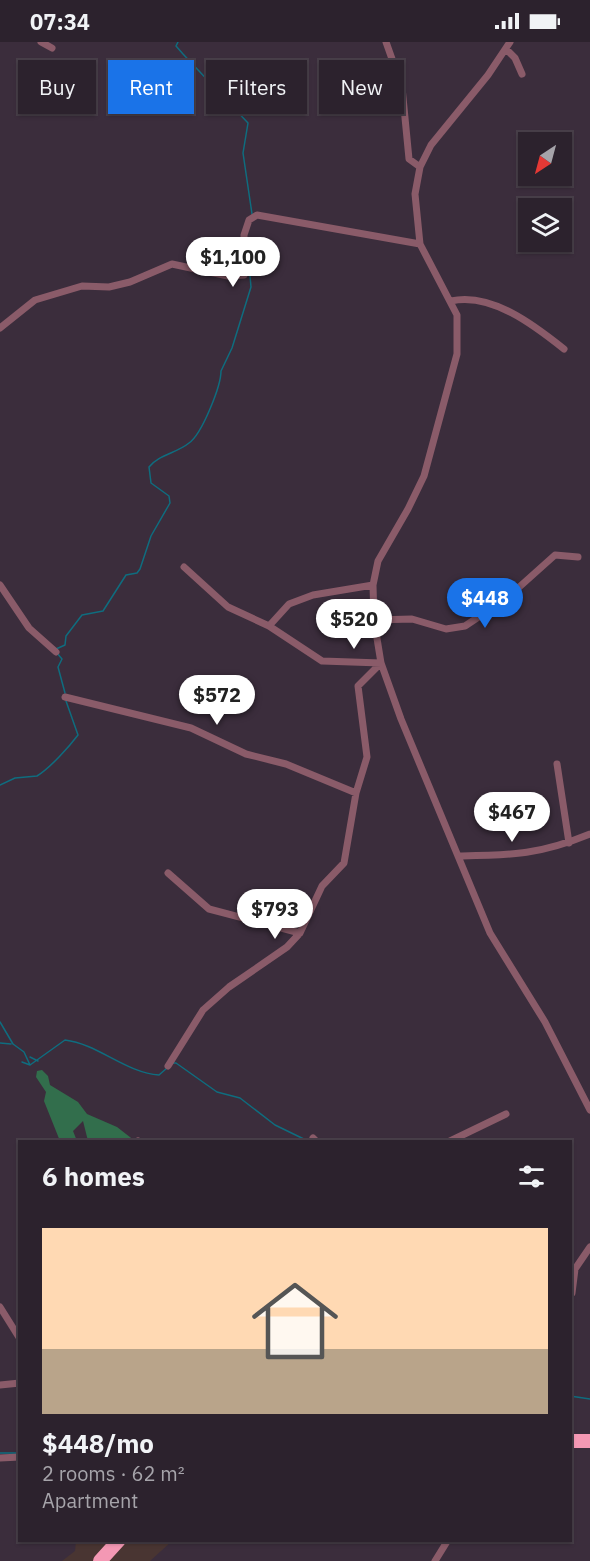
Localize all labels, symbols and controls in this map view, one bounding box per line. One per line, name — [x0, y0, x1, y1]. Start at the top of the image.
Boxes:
text: 07:34 — [30, 7, 90, 36]
chip: Buy — [18, 60, 96, 114]
chip: Rent — [108, 60, 194, 114]
chip: Filters — [206, 60, 307, 114]
chip: New — [319, 60, 404, 114]
north arrow — [518, 132, 572, 186]
map controls — [518, 132, 572, 252]
button: layers — [518, 198, 572, 252]
pin: $1,100 — [184, 237, 282, 288]
text: $1,100 — [200, 243, 266, 270]
pin: $448 — [449, 578, 521, 629]
text: $448 — [461, 584, 509, 611]
pin: $520 — [318, 599, 390, 650]
text: $520 — [330, 605, 378, 632]
pin: $572 — [181, 675, 253, 726]
text: $572 — [193, 681, 241, 708]
pin: $467 — [476, 792, 548, 843]
text: $467 — [488, 798, 536, 825]
pin: $793 — [239, 889, 311, 940]
text: $793 — [251, 895, 299, 922]
text: 6 homes — [42, 1159, 145, 1193]
icon: filters — [515, 1160, 548, 1193]
icon: home — [241, 1267, 349, 1375]
text: $448/mo — [42, 1426, 154, 1460]
text: 2 rooms · 62 m² — [42, 1460, 185, 1487]
text: Apartment — [42, 1487, 138, 1514]

